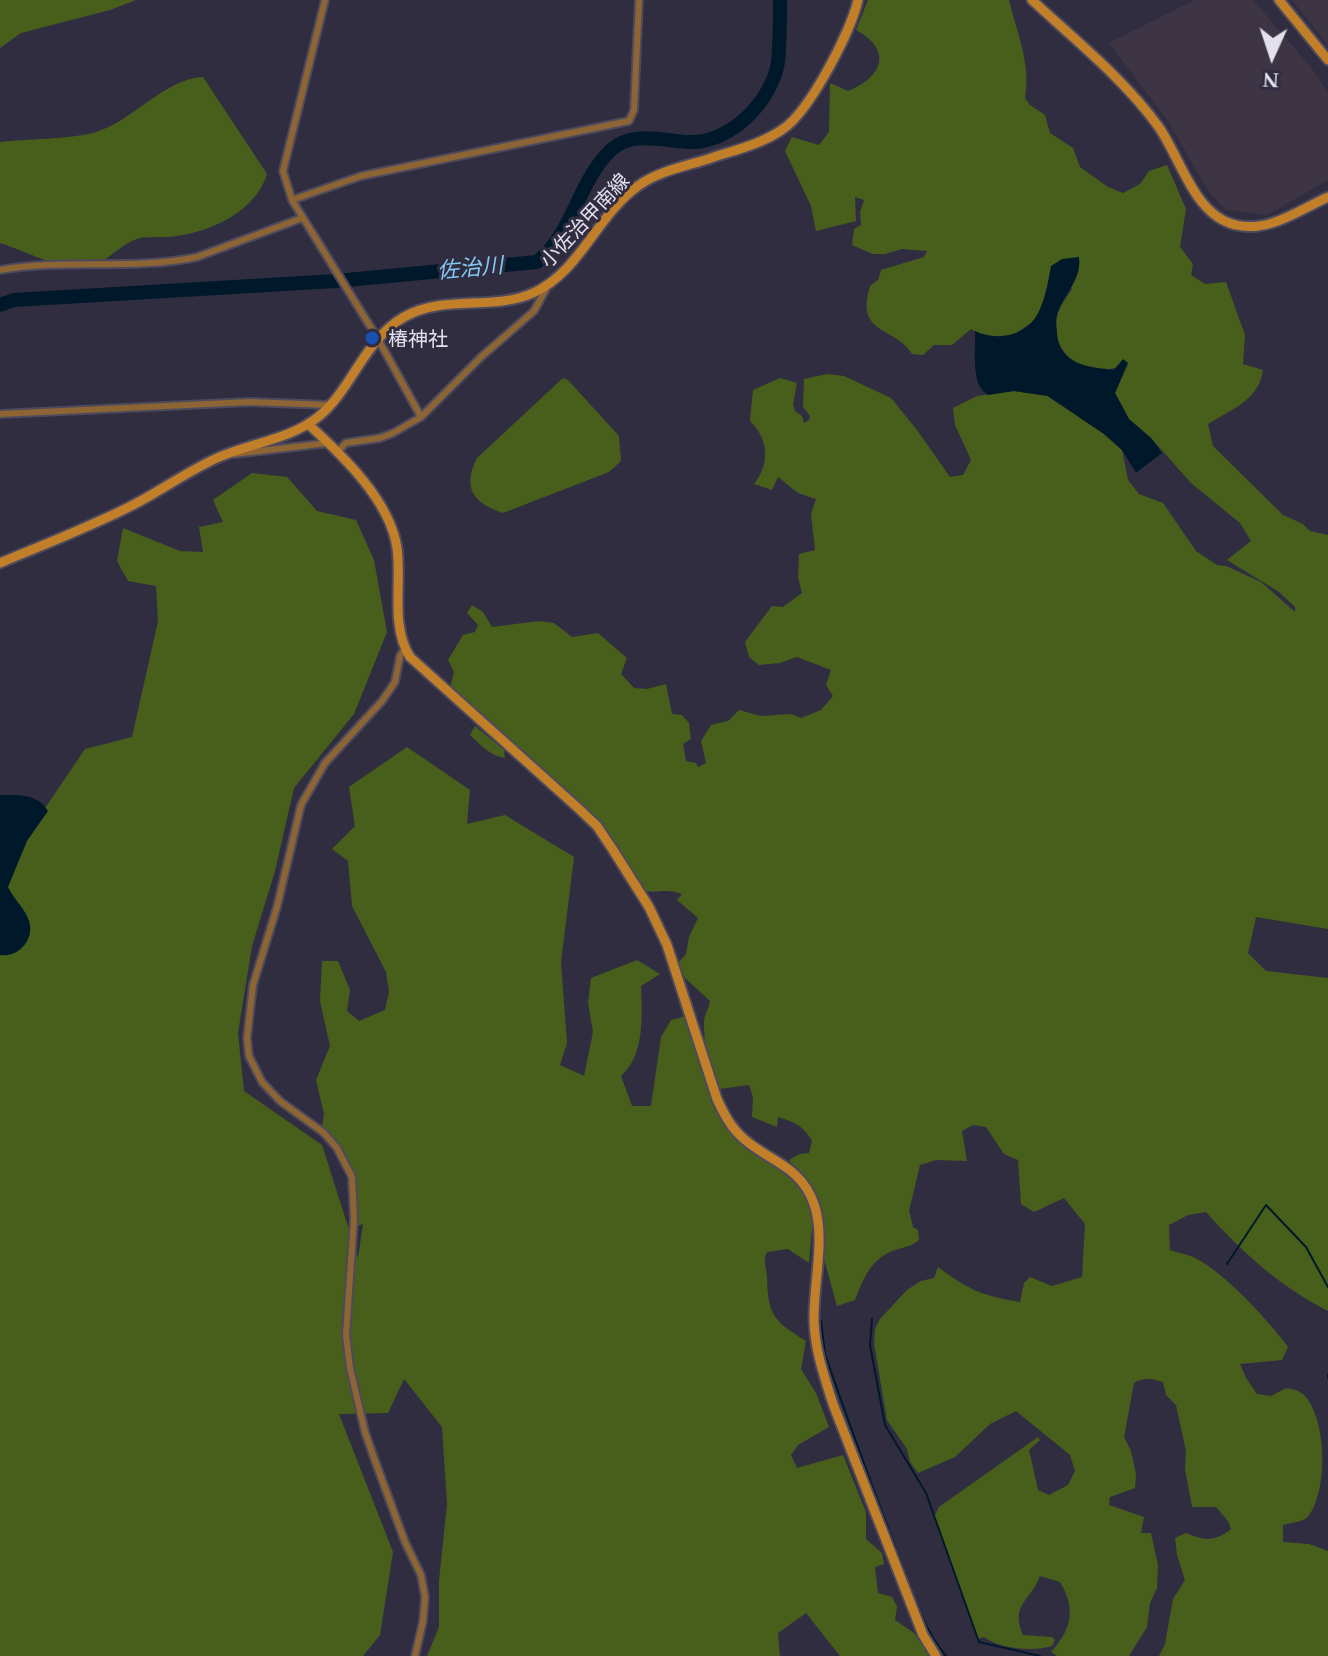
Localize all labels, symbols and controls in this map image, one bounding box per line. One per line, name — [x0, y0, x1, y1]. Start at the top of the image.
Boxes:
north arrow — [1232, 16, 1312, 96]
text: N — [1262, 68, 1279, 93]
street label: 小佐治甲南線 — [534, 168, 634, 272]
water label: 佐治川 — [436, 251, 504, 283]
place label: 椿神社 — [388, 326, 448, 350]
marker: 椿神社 — [363, 329, 381, 347]

